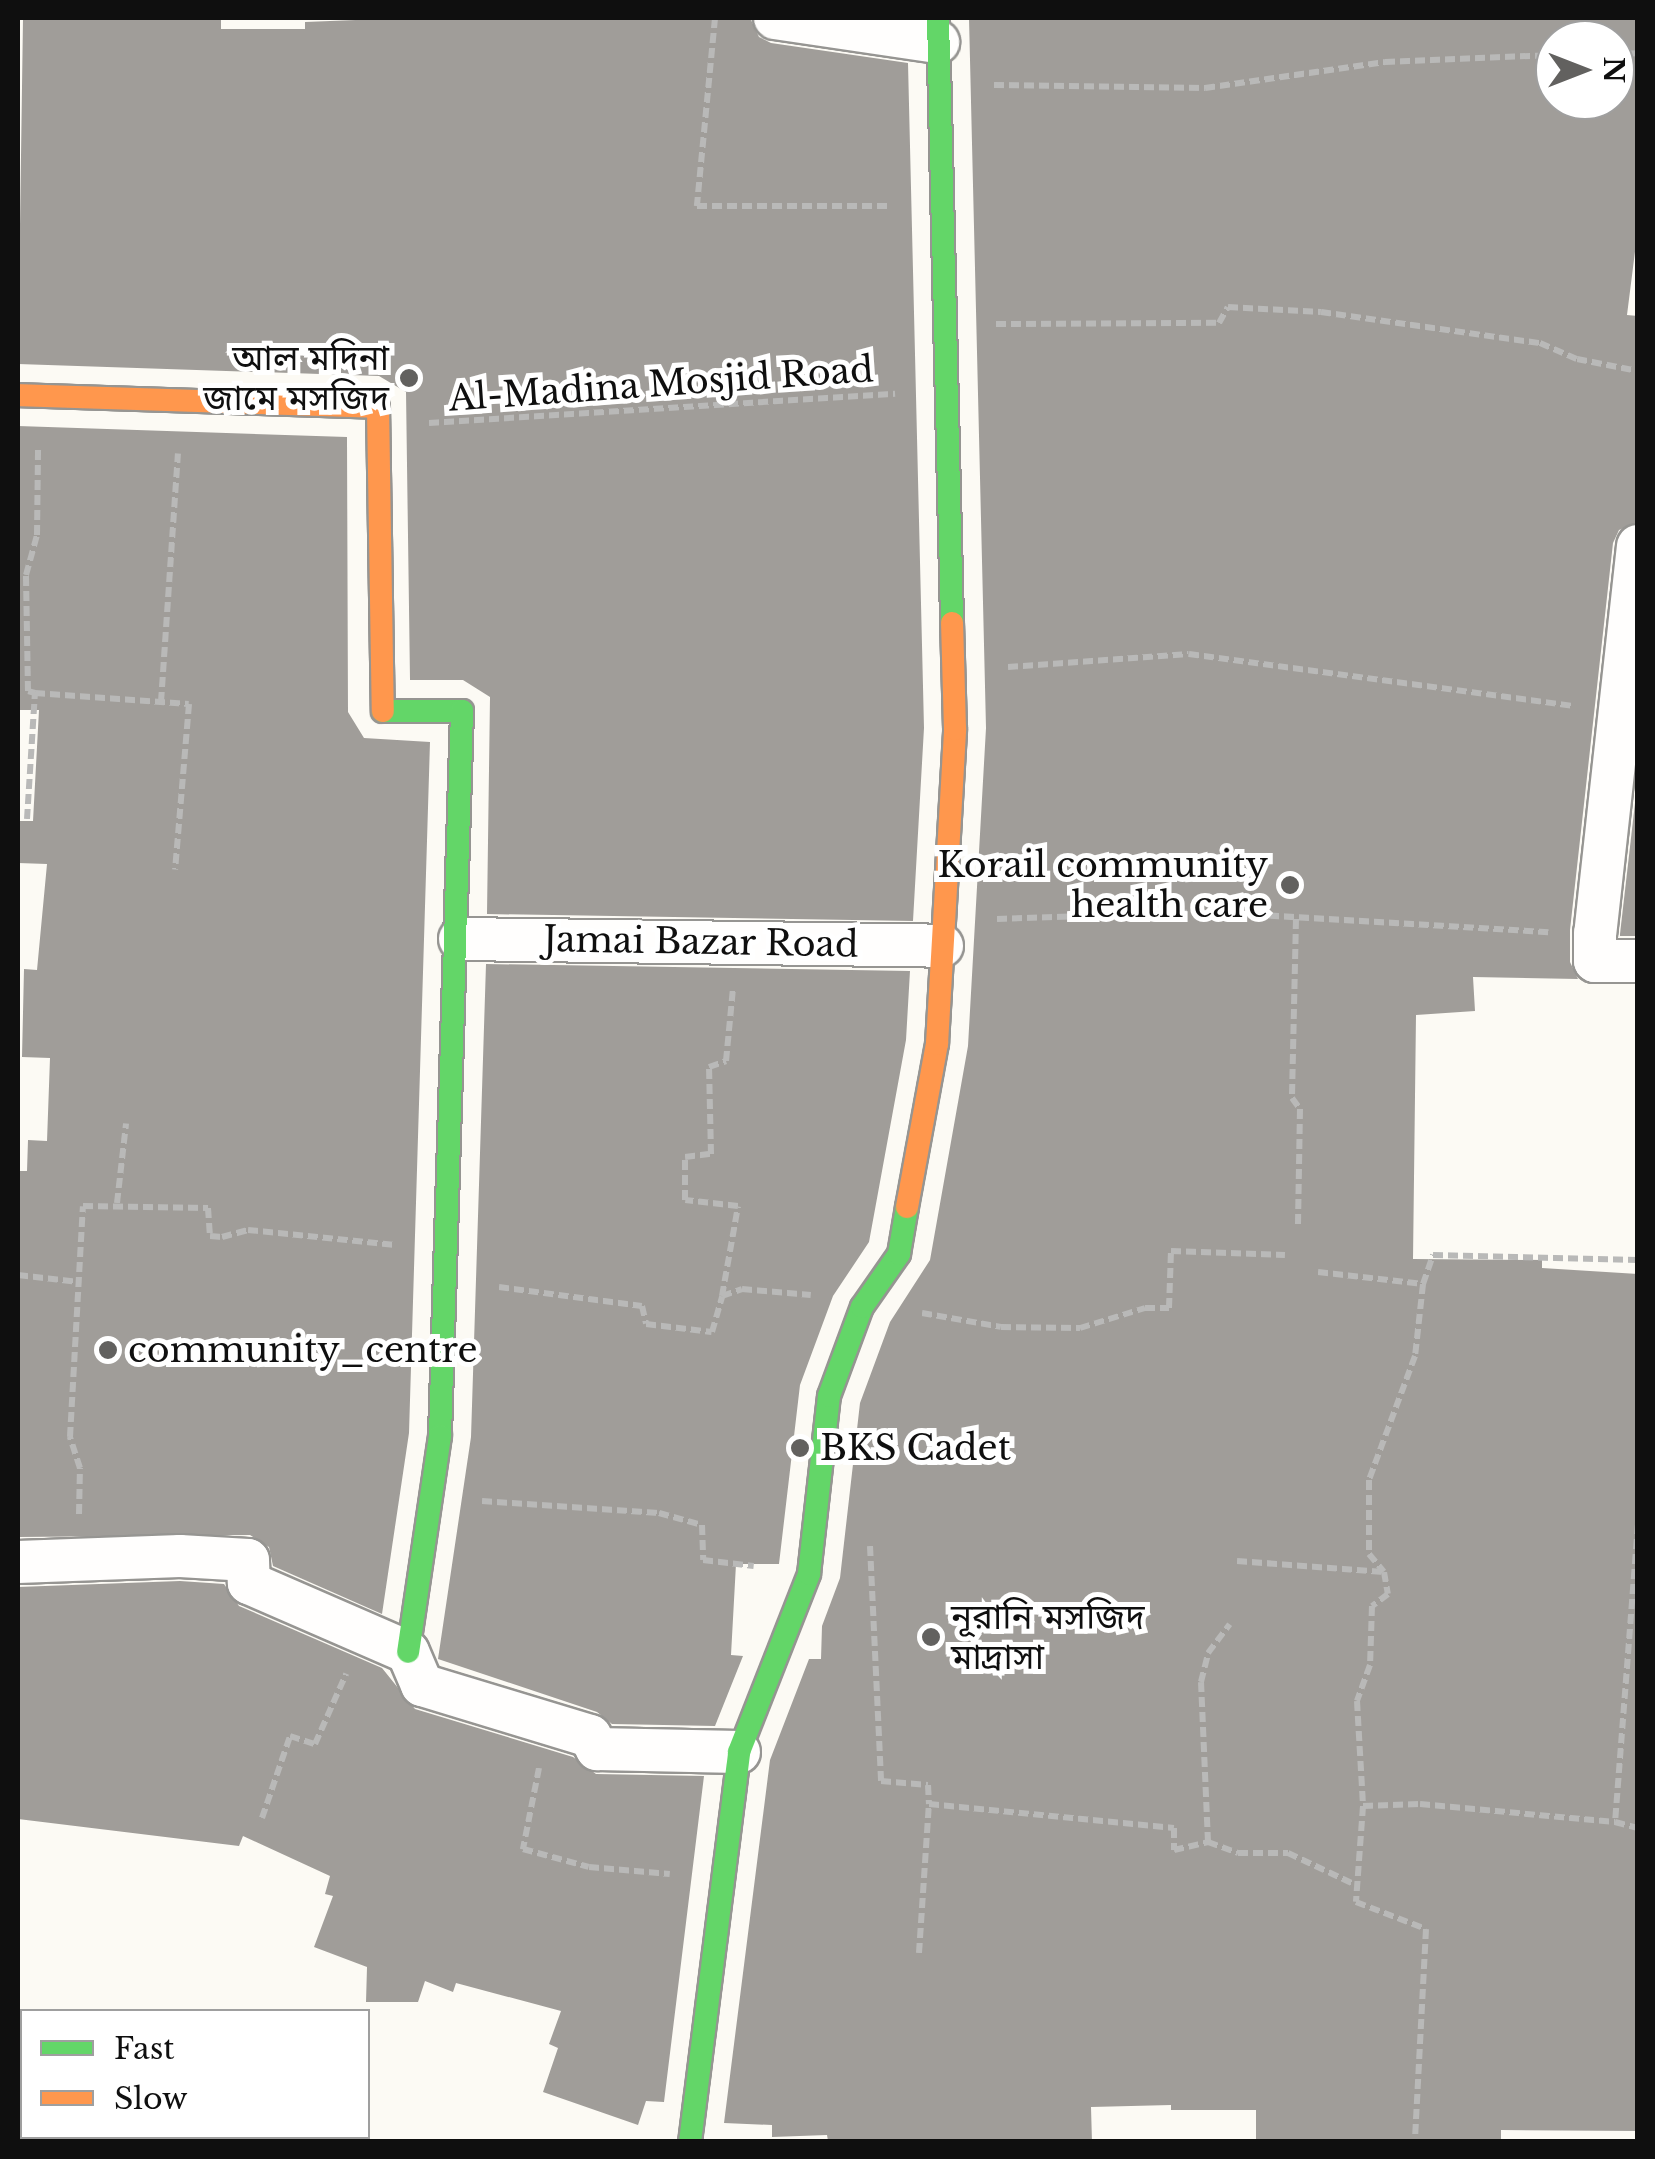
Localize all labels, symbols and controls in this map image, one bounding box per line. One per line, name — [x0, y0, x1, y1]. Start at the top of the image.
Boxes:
north arrow — [1535, 20, 1635, 120]
text: N — [1596, 57, 1631, 83]
place label: আল মদিনা জামে মসজিদ — [203, 337, 389, 419]
street label: Al-Madina Mosjid Road — [447, 348, 875, 420]
marker: আল মদিনা জামে মসজিদ — [398, 367, 420, 389]
place label: Korail community health care — [938, 844, 1268, 926]
marker: Korail community health care — [1277, 872, 1303, 898]
street label: Jamai Bazar Road — [543, 918, 859, 966]
place label: community_centre — [128, 1329, 478, 1371]
marker: community_centre — [97, 1339, 119, 1361]
place label: BKS Cadet — [820, 1427, 1011, 1469]
marker: BKS Cadet — [789, 1437, 811, 1459]
place label: নূরানি মসজিদ মাদ্রাসা — [951, 1596, 1145, 1678]
marker: নূরানি মসজিদ মাদ্রাসা — [920, 1626, 942, 1648]
legend — [20, 2009, 370, 2139]
text: Fast — [114, 2030, 175, 2067]
text: Slow — [114, 2080, 188, 2117]

